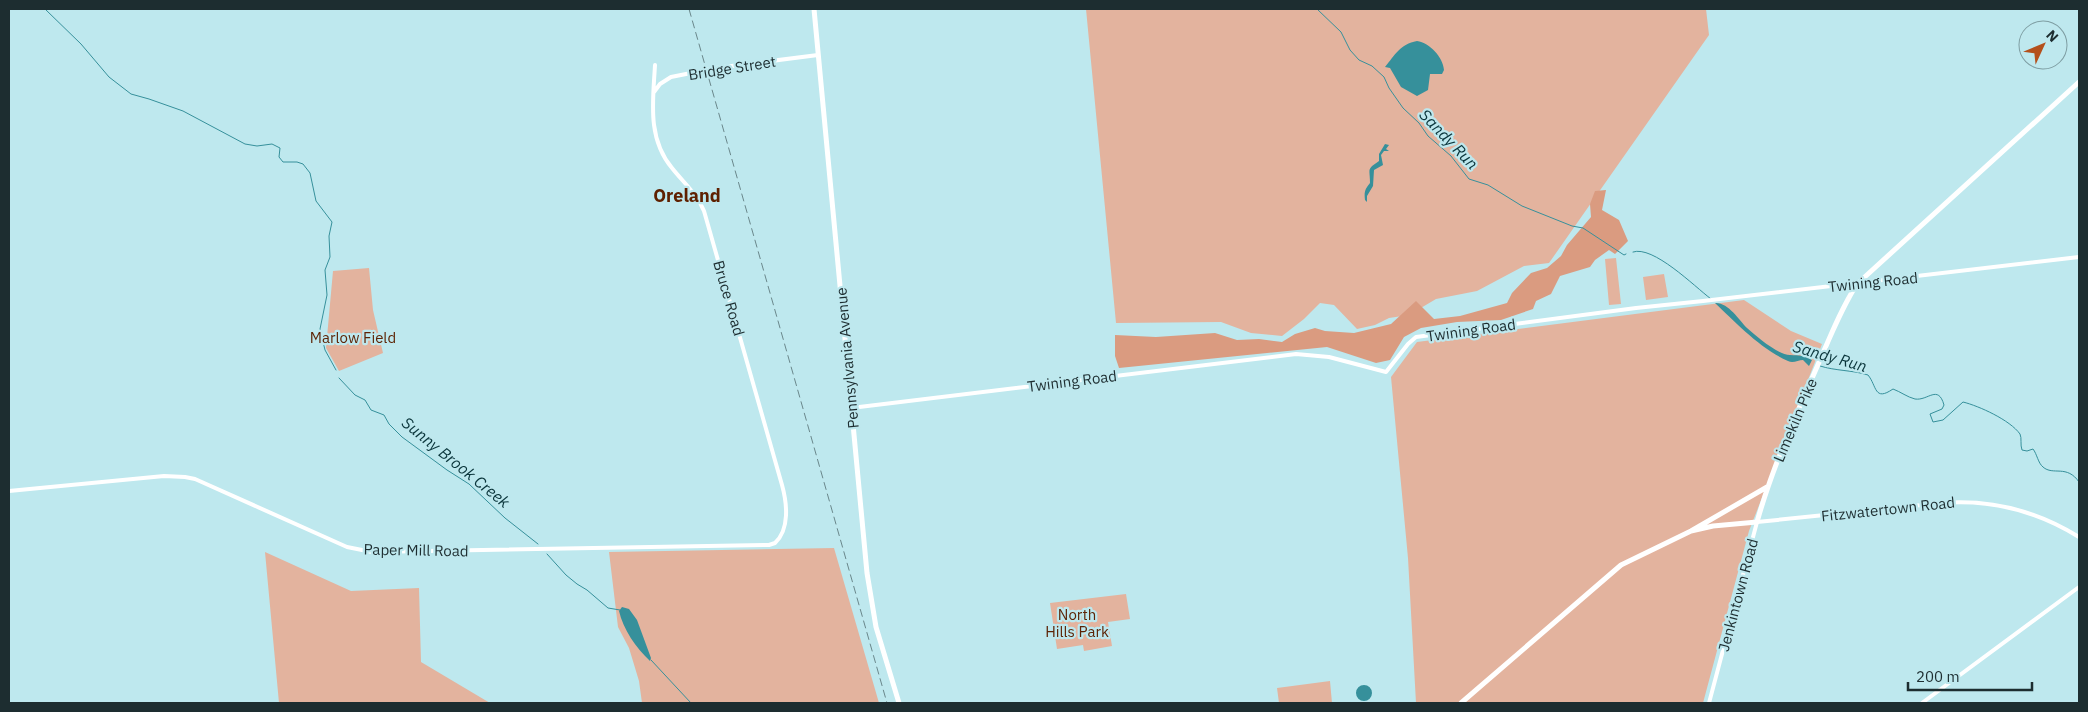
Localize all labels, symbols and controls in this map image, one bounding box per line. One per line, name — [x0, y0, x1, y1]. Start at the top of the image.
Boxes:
north arrow — [2018, 20, 2068, 70]
text: N — [2042, 26, 2062, 46]
street label: Bridge Street — [687, 52, 777, 84]
water label: Sandy Run — [1415, 105, 1483, 173]
district label: Oreland — [653, 184, 721, 207]
street label: Bruce Road — [709, 258, 749, 338]
street label: Twining Road — [1827, 268, 1919, 296]
street label: Pennsylvania Avenue — [831, 287, 863, 429]
street label: Twining Road — [1425, 314, 1517, 346]
park label: Marlow Field — [310, 328, 396, 347]
water label: Sandy Run — [1791, 336, 1869, 376]
street label: Twining Road — [1026, 366, 1118, 396]
street label: Limekiln Pike — [1769, 375, 1821, 465]
water label: Sunny Brook Creek — [398, 412, 515, 512]
street label: Fitzwatertown Road — [1820, 493, 1956, 525]
street label: Jenkintown Road — [1714, 536, 1762, 654]
street label: Paper Mill Road — [363, 540, 469, 560]
park label: North Hills Park — [1045, 605, 1109, 641]
scale bar — [1908, 660, 2032, 692]
text: 200 m — [1916, 667, 1960, 686]

